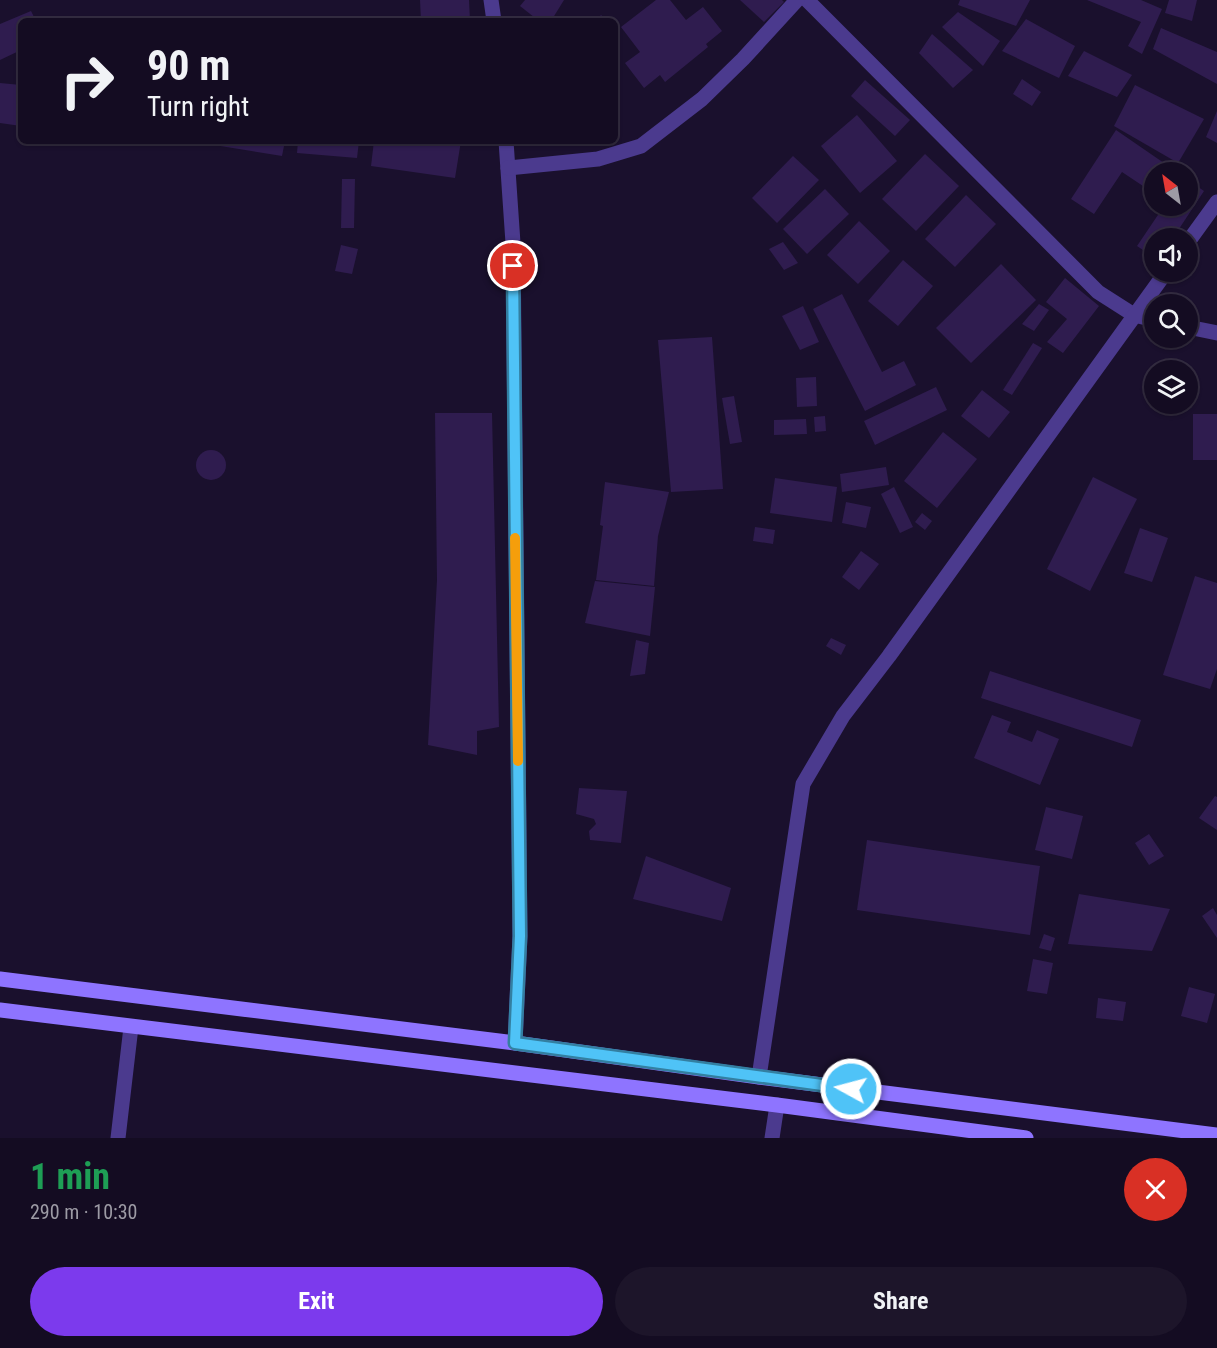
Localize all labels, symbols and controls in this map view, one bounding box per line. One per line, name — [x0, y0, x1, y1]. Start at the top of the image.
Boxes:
text: 90 m — [147, 41, 230, 90]
icon: right — [48, 42, 126, 120]
text: Turn right — [147, 91, 249, 123]
north arrow — [1144, 162, 1198, 216]
map controls — [1144, 162, 1198, 414]
button: sound — [1144, 228, 1198, 282]
pin — [487, 240, 538, 291]
icon: arrive — [496, 249, 529, 282]
button: search — [1144, 294, 1198, 348]
button: layers — [1144, 360, 1198, 414]
position arrow — [819, 1057, 883, 1121]
text: 1 min — [30, 1156, 110, 1198]
button: close — [1124, 1158, 1187, 1221]
text: 290 m · 10:30 — [30, 1200, 137, 1224]
button: Exit — [30, 1267, 603, 1336]
button: Share — [615, 1267, 1187, 1336]

